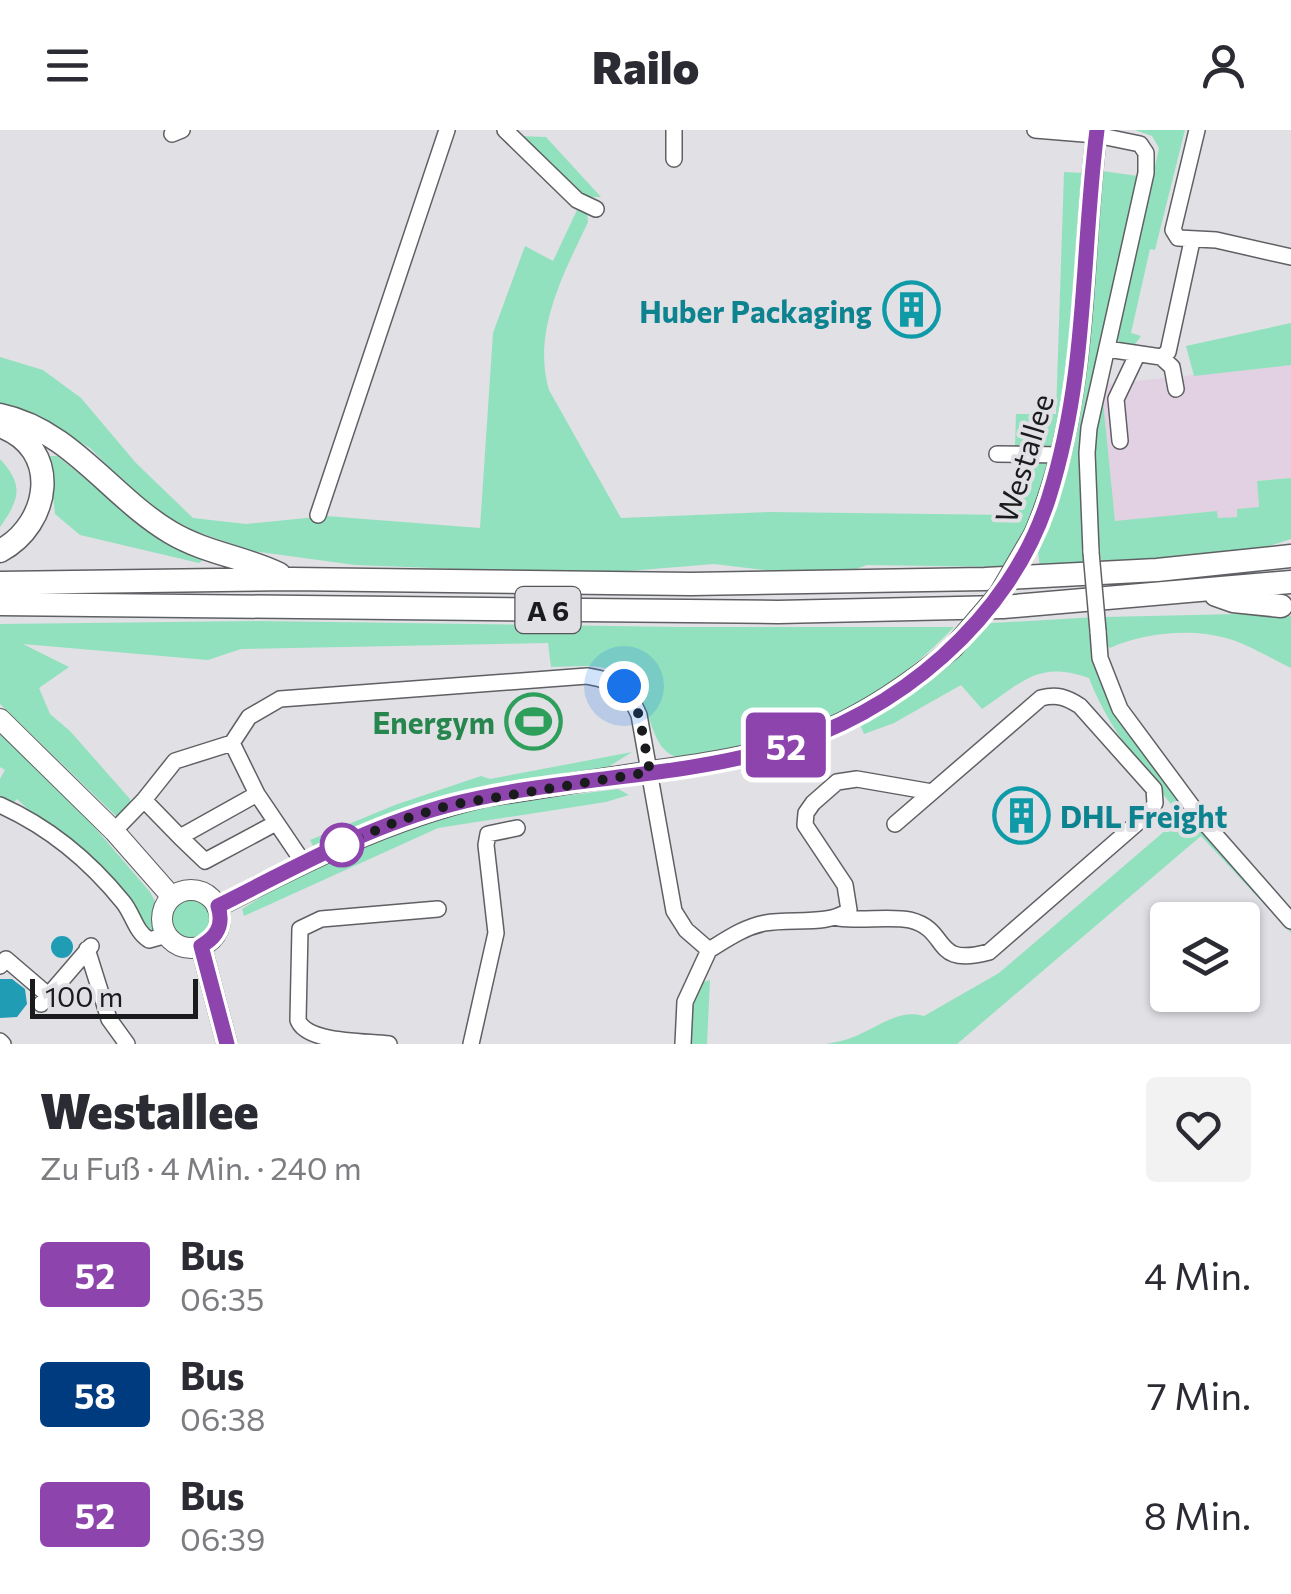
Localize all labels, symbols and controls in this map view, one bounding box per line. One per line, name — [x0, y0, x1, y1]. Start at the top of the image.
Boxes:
icon: menu — [40, 38, 95, 93]
text: Railo — [592, 38, 699, 93]
icon: person — [1196, 38, 1251, 93]
building icon: Huber Packaging — [881, 280, 941, 340]
place label: Huber Packaging — [639, 292, 872, 329]
street label: Westallee — [986, 389, 1060, 527]
road number: A 6 — [516, 587, 580, 633]
your location — [599, 661, 649, 711]
sports icon: Energym — [504, 691, 564, 751]
place label: Energym — [372, 703, 495, 740]
line badge: 52 — [741, 712, 831, 778]
text: 52 — [766, 724, 806, 767]
building icon: DHL Freight — [991, 785, 1051, 845]
place label: DHL Freight — [1060, 797, 1227, 834]
unlabelled marker — [321, 824, 363, 866]
map controls — [1150, 902, 1260, 1012]
button: layers — [1150, 902, 1260, 1012]
scale bar — [30, 974, 198, 1018]
text: 100 m — [45, 979, 123, 1013]
button: heart — [1146, 1077, 1251, 1182]
text: Westallee — [40, 1080, 259, 1139]
text: Zu Fuß · 4 Min. · 240 m — [40, 1147, 362, 1187]
text: Bus — [180, 1231, 245, 1278]
text: 4 Min. — [1144, 1251, 1251, 1298]
text: 52 — [75, 1253, 115, 1296]
text: 06:35 — [180, 1278, 265, 1318]
text: Bus — [180, 1351, 245, 1398]
text: 7 Min. — [1147, 1371, 1251, 1418]
text: 58 — [74, 1373, 116, 1416]
text: 06:38 — [180, 1398, 266, 1438]
text: Bus — [180, 1471, 245, 1518]
text: 8 Min. — [1144, 1491, 1251, 1538]
text: 52 — [75, 1493, 115, 1536]
text: 06:39 — [180, 1518, 266, 1558]

